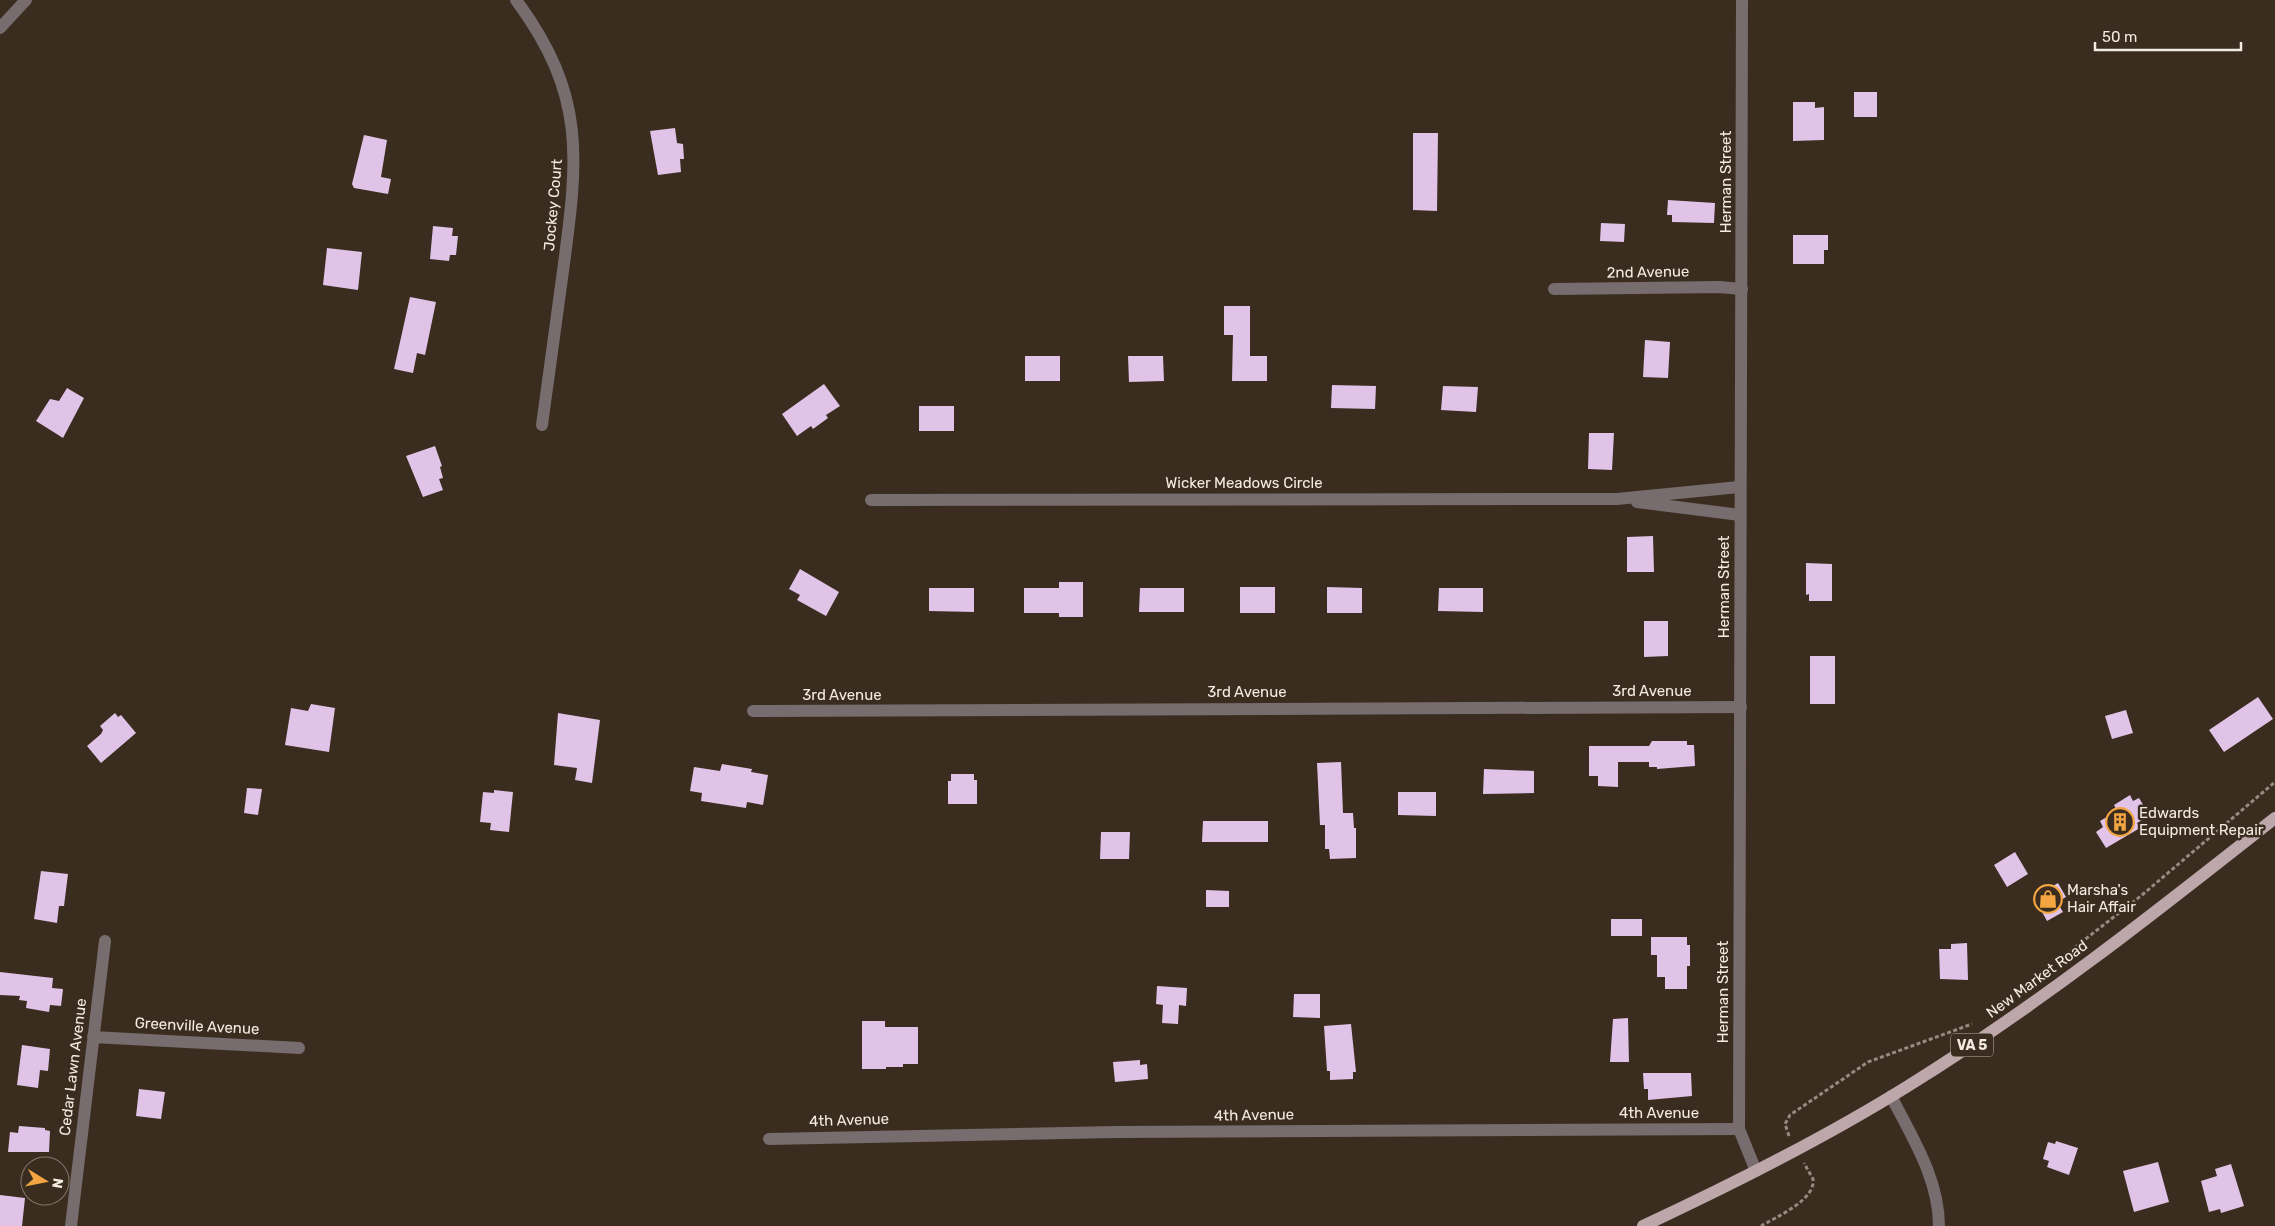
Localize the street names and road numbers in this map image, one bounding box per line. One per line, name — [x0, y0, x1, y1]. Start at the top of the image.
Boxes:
street label: Herman Street — [1717, 131, 1735, 233]
street label: Jockey Court — [540, 158, 566, 252]
street label: 2nd Avenue — [1607, 262, 1689, 282]
street label: Wicker Meadows Circle — [1165, 474, 1323, 492]
street label: Herman Street — [1715, 536, 1733, 638]
street label: 3rd Avenue — [1612, 682, 1692, 700]
street label: 3rd Avenue — [1207, 683, 1287, 701]
street label: 3rd Avenue — [802, 686, 882, 704]
street label: New Market Road — [1983, 936, 2091, 1022]
street label: Herman Street — [1714, 941, 1732, 1043]
street label: Cedar Lawn Avenue — [56, 997, 90, 1137]
street label: Greenville Avenue — [134, 1014, 260, 1038]
road number: VA 5 — [1951, 1034, 1993, 1056]
street label: 4th Avenue — [1619, 1104, 1699, 1122]
street label: 4th Avenue — [1214, 1105, 1294, 1125]
street label: 4th Avenue — [809, 1110, 889, 1130]

